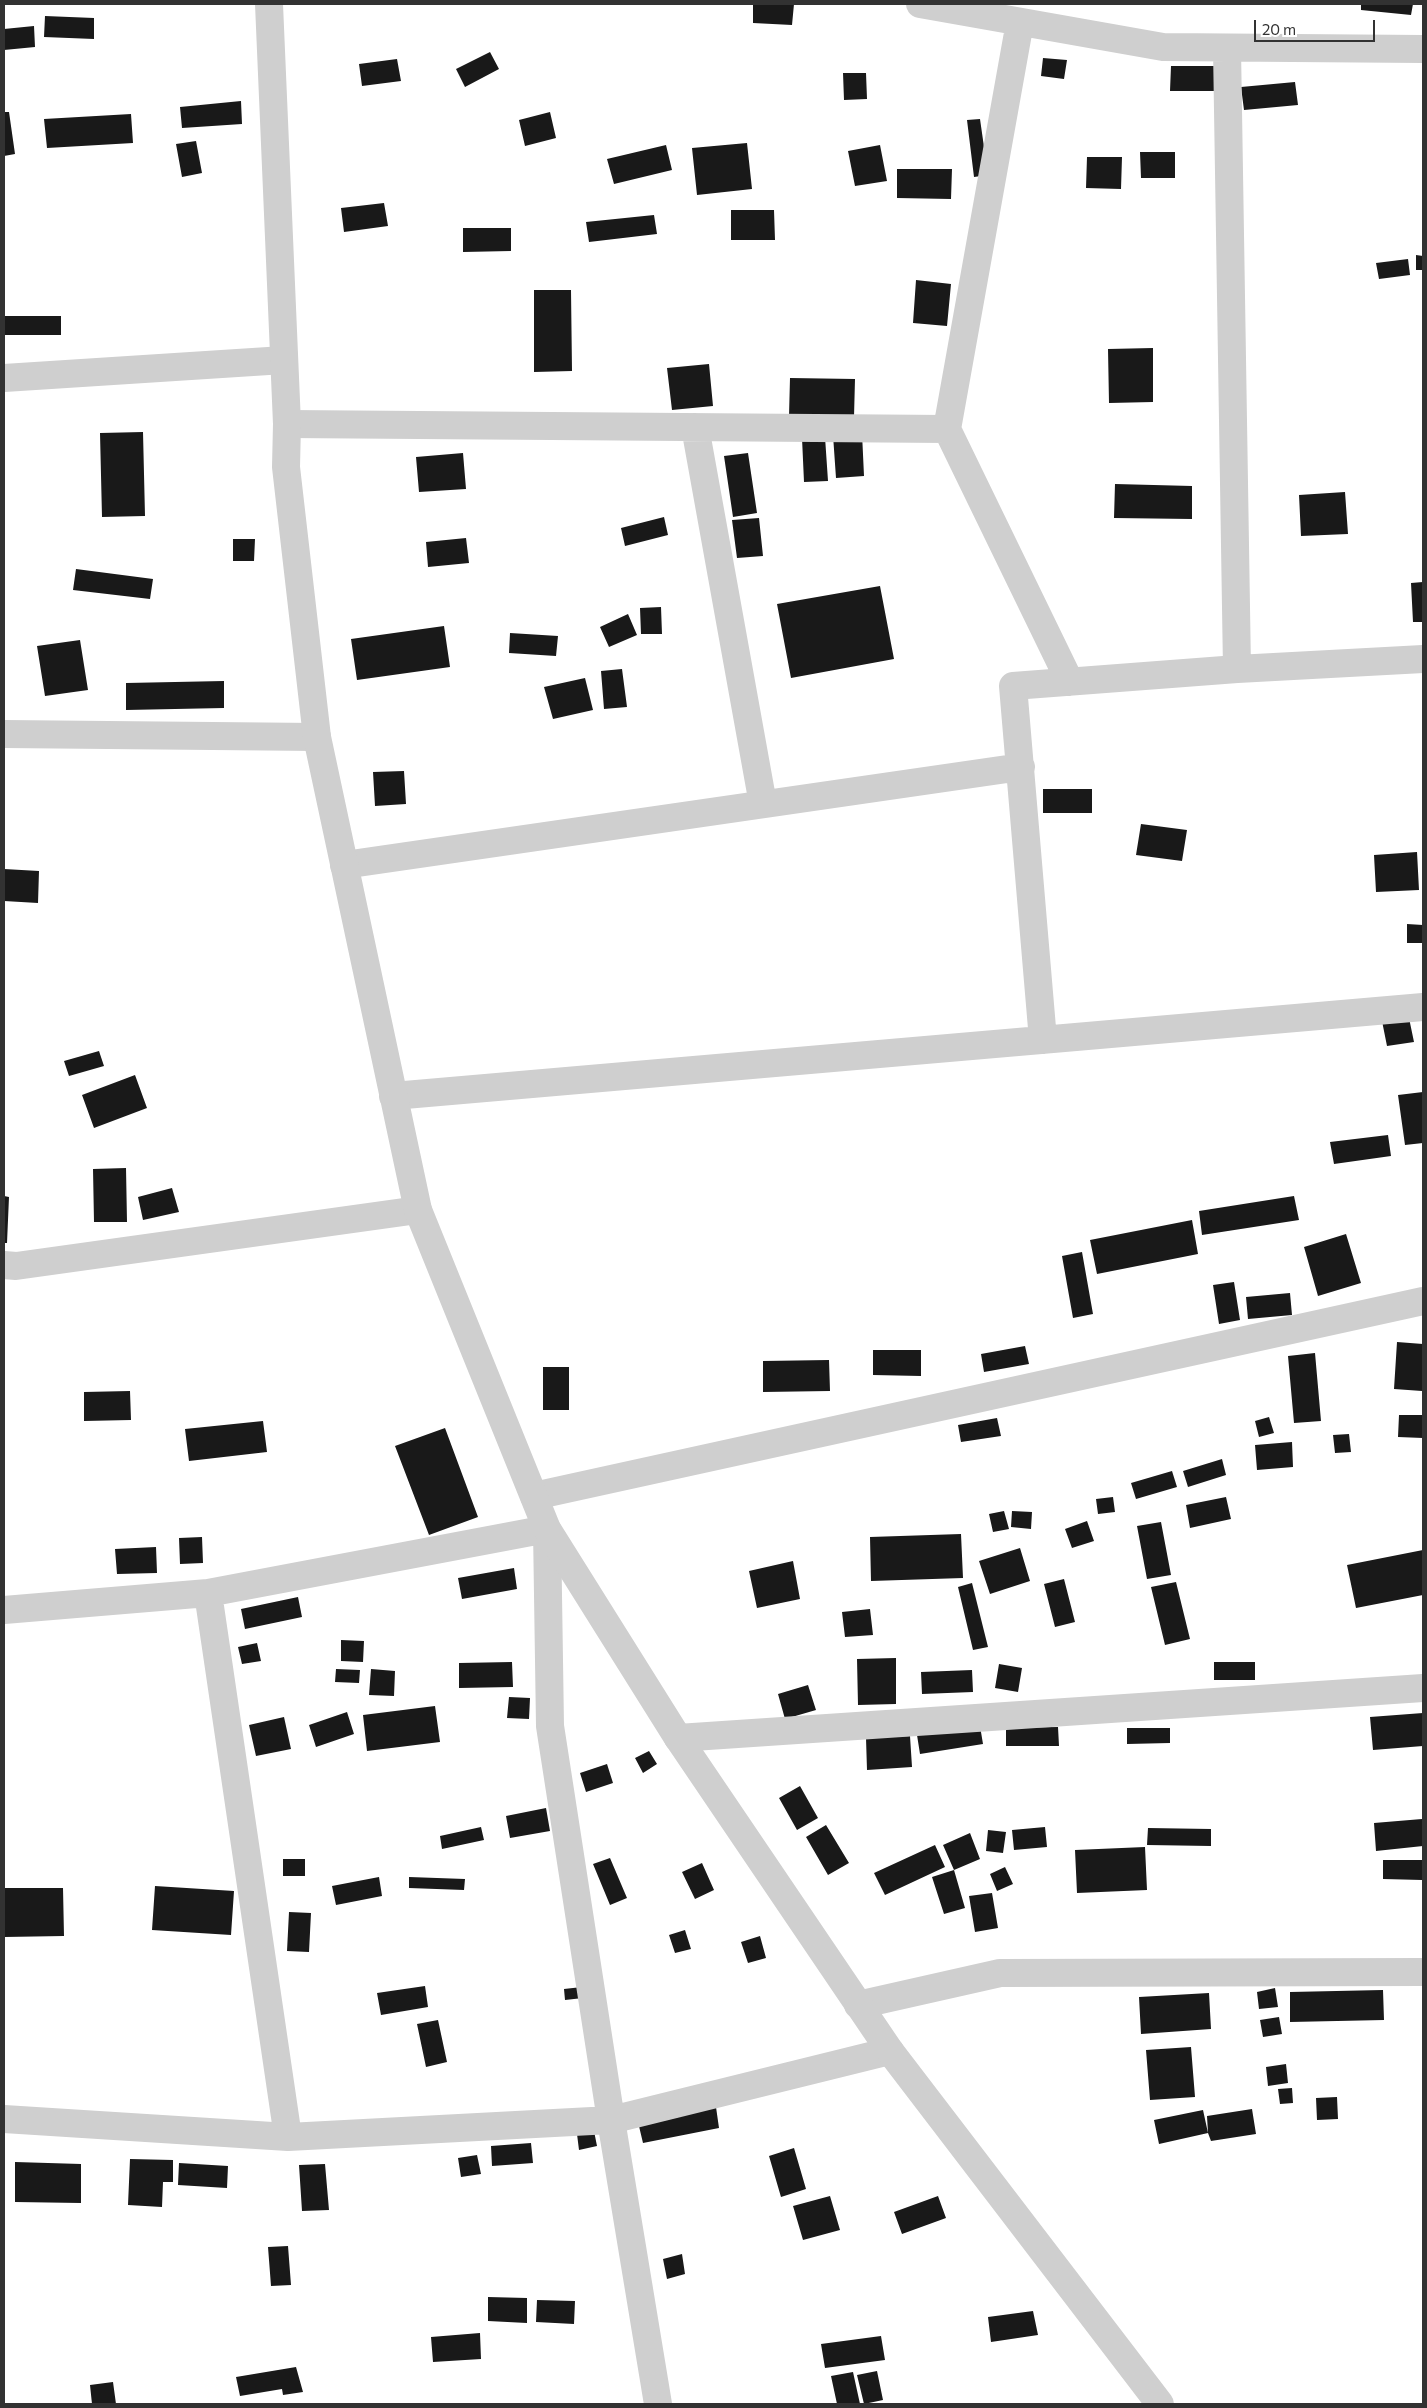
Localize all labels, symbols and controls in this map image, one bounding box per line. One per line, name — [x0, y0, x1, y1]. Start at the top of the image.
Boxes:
scale bar — [1257, 10, 1378, 42]
text: 20 m — [1262, 20, 1296, 38]

